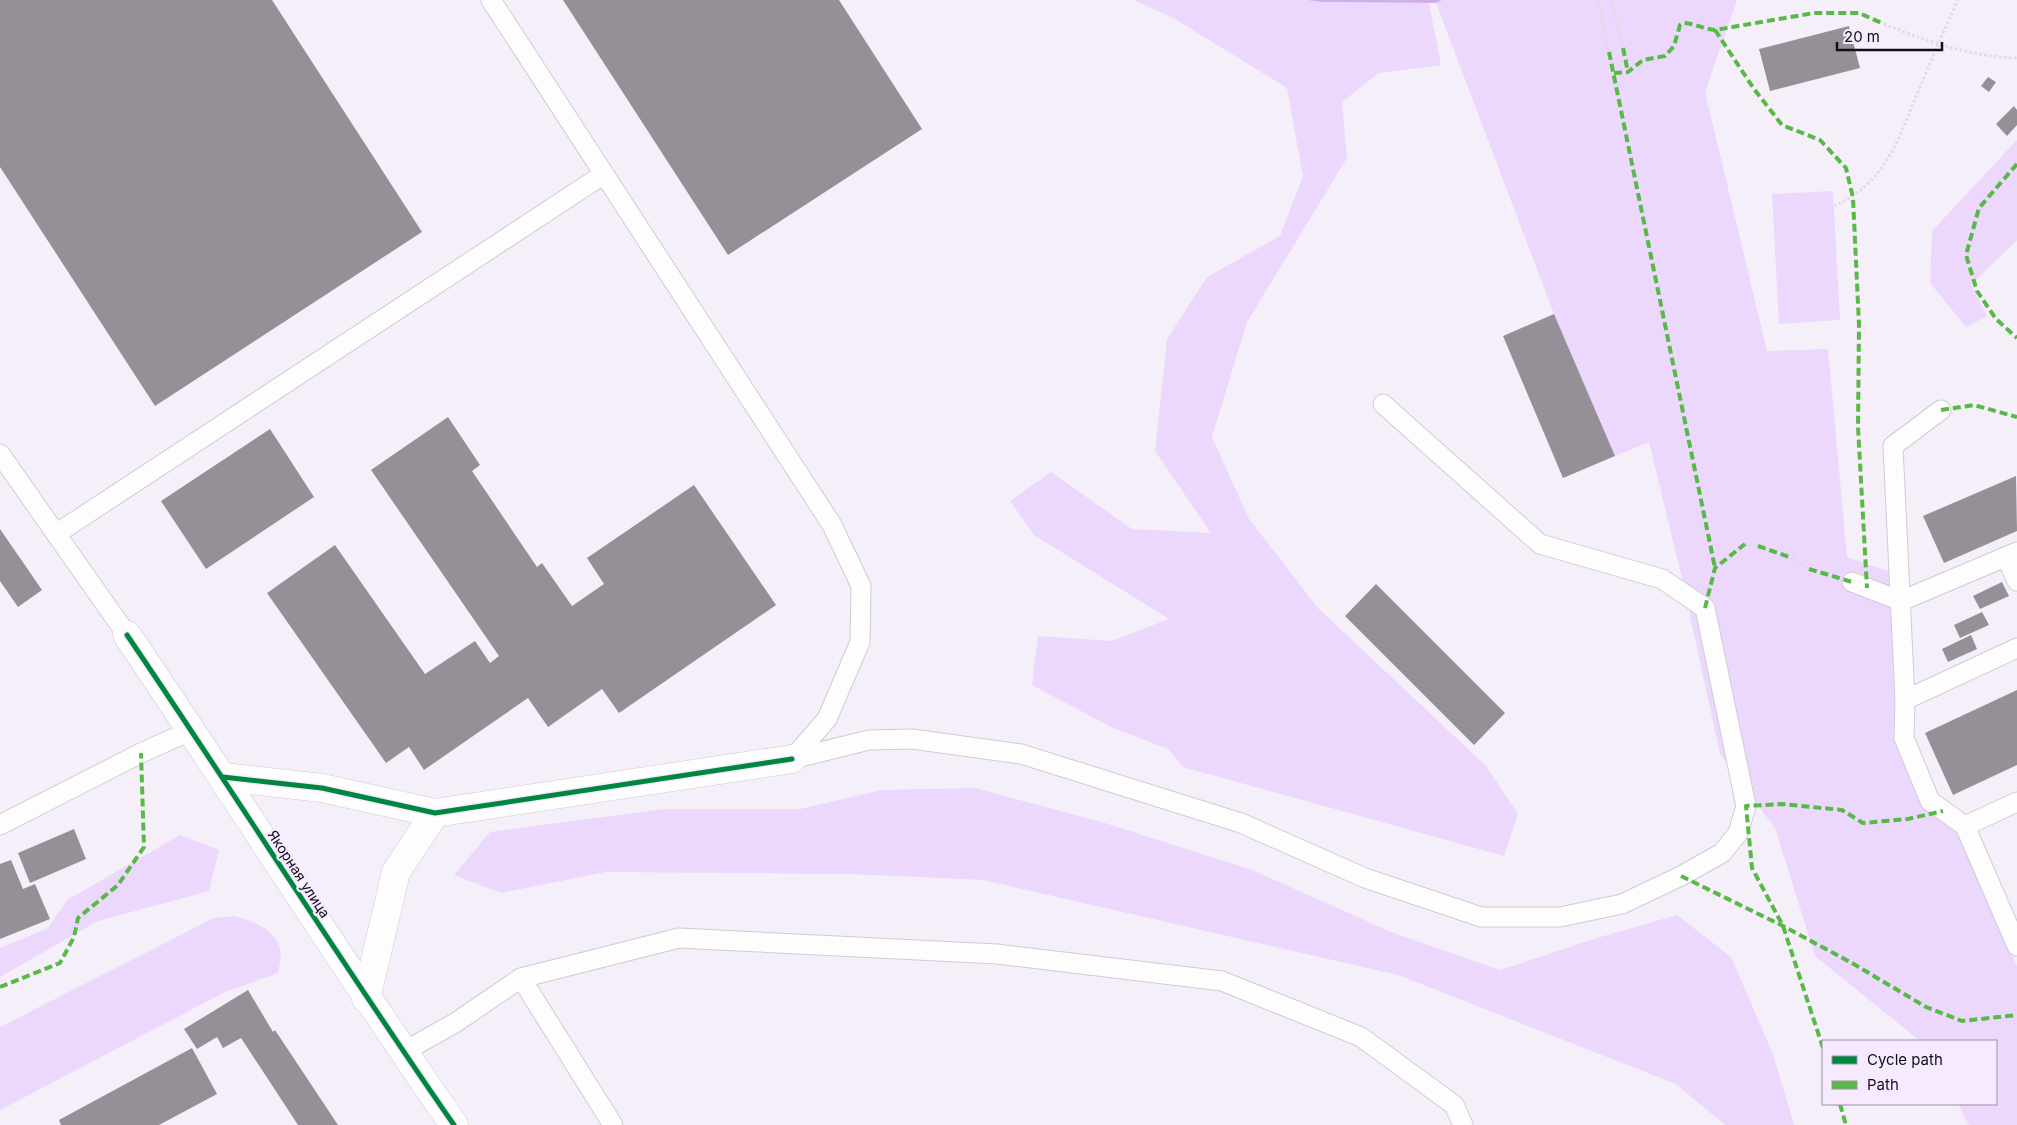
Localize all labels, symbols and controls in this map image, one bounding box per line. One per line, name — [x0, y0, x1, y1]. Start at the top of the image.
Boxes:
scale bar — [1837, 20, 1942, 52]
text: 20 m — [1844, 27, 1880, 46]
street label: Якорная улица — [265, 827, 334, 921]
legend — [1822, 1040, 1997, 1105]
text: Cycle path — [1867, 1050, 1943, 1069]
text: Path — [1867, 1075, 1899, 1094]

